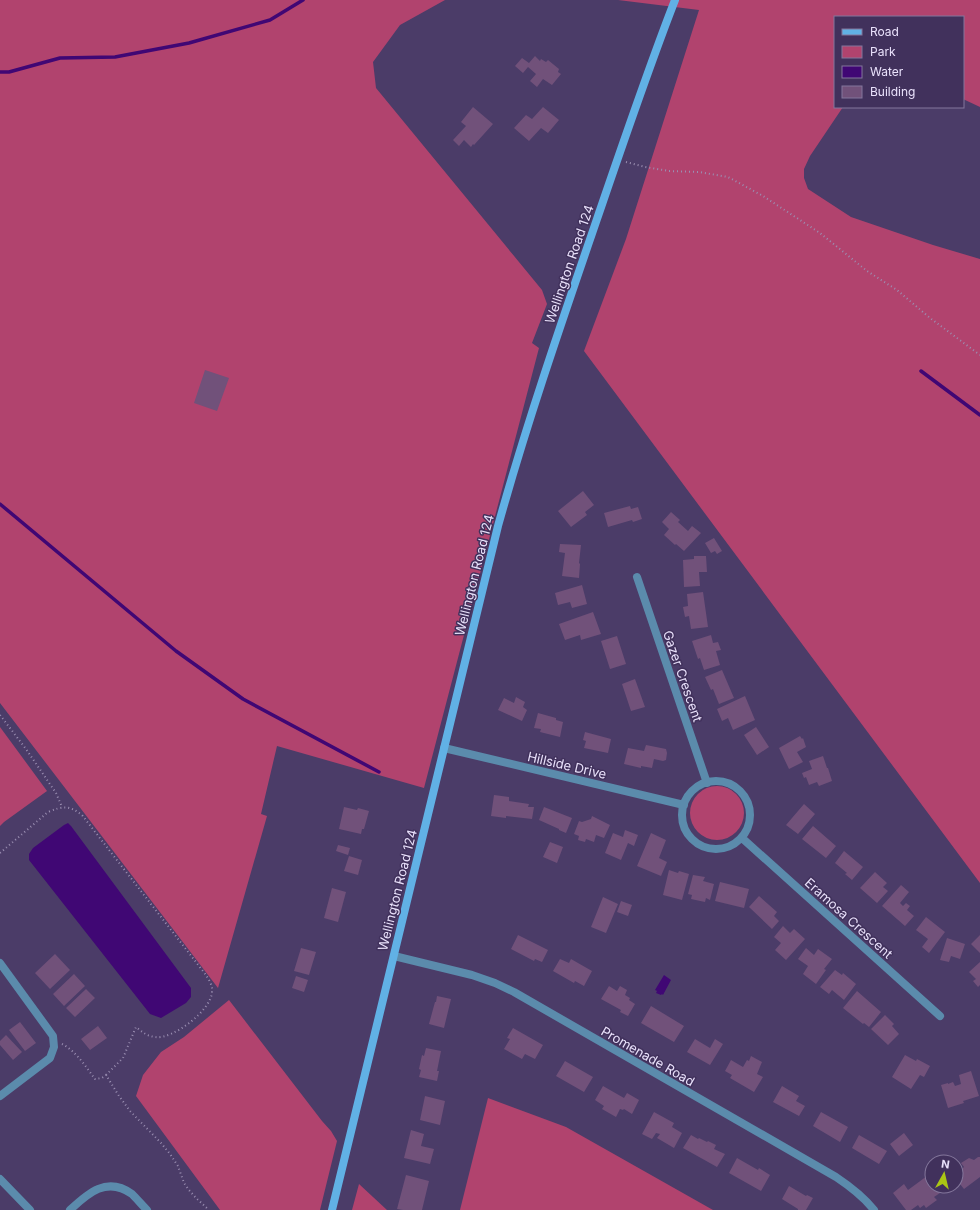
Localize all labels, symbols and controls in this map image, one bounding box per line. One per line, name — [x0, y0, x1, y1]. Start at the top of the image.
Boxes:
legend — [834, 16, 964, 108]
text: Road — [870, 24, 899, 39]
text: Park — [870, 44, 896, 59]
text: Water — [870, 64, 904, 79]
text: Building — [870, 84, 915, 99]
street label: Wellington Road 124 — [541, 203, 597, 325]
street label: Wellington Road 124 — [451, 513, 497, 637]
street label: Gazer Crescent — [660, 628, 706, 724]
street label: Hillside Drive — [526, 748, 608, 782]
street label: Wellington Road 124 — [374, 828, 420, 952]
street label: Eramosa Crescent — [802, 874, 896, 962]
street label: Promenade Road — [598, 1023, 698, 1089]
north arrow — [924, 1154, 964, 1194]
text: N — [940, 1157, 951, 1172]

